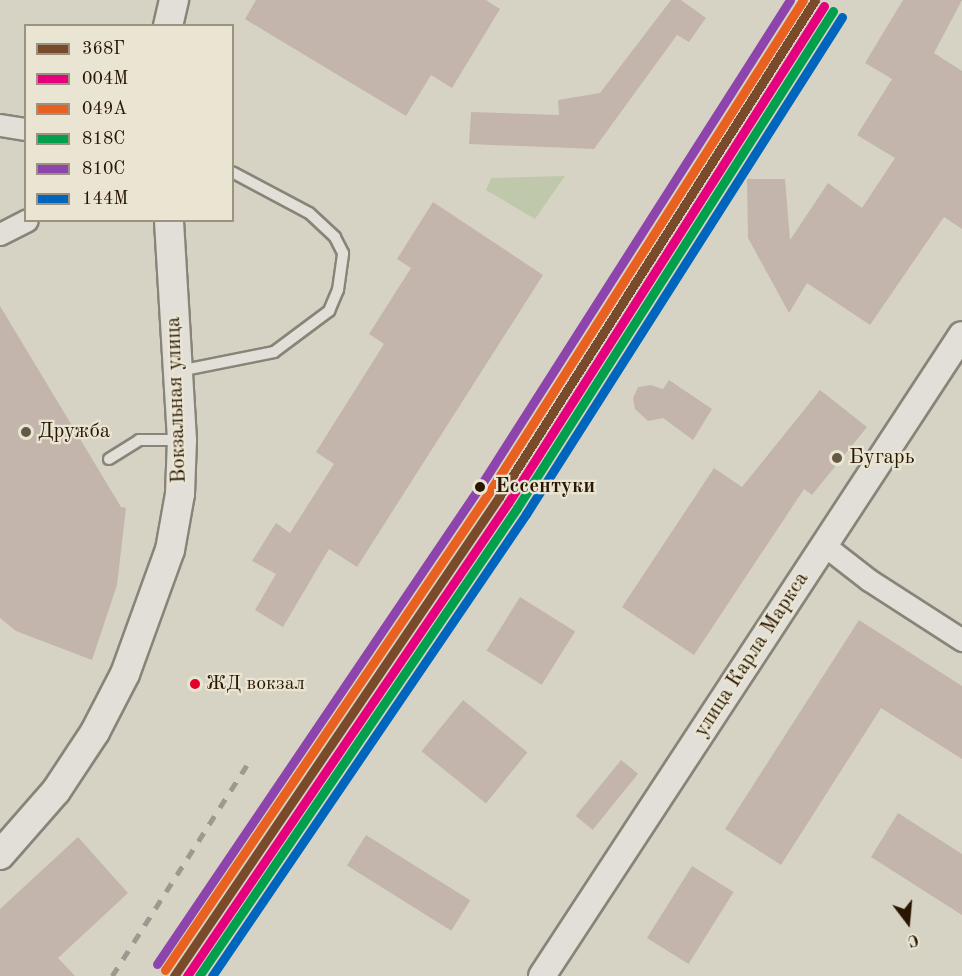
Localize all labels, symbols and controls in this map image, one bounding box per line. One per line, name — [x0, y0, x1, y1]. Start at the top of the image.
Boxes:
legend — [24, 24, 234, 222]
text: 368Г — [82, 40, 125, 58]
text: 004М — [82, 70, 128, 88]
text: 049А — [82, 100, 127, 118]
text: 818С — [82, 130, 125, 148]
text: 810С — [82, 160, 125, 178]
text: 144М — [82, 190, 128, 208]
street label: Вокзальная улица — [162, 316, 192, 484]
place label: Дружба — [38, 419, 110, 445]
marker: Дружба — [19, 425, 33, 439]
place label: Бугарь — [849, 445, 915, 471]
marker: Бугарь — [830, 451, 844, 465]
place label: Ессентуки — [495, 474, 595, 500]
marker: Ессентуки — [470, 477, 490, 497]
street label: улица Карла Маркса — [689, 568, 815, 742]
place label: ЖД вокзал — [206, 672, 305, 696]
marker: ЖД вокзал — [189, 678, 201, 690]
north arrow — [878, 892, 938, 952]
text: С — [906, 930, 920, 948]

